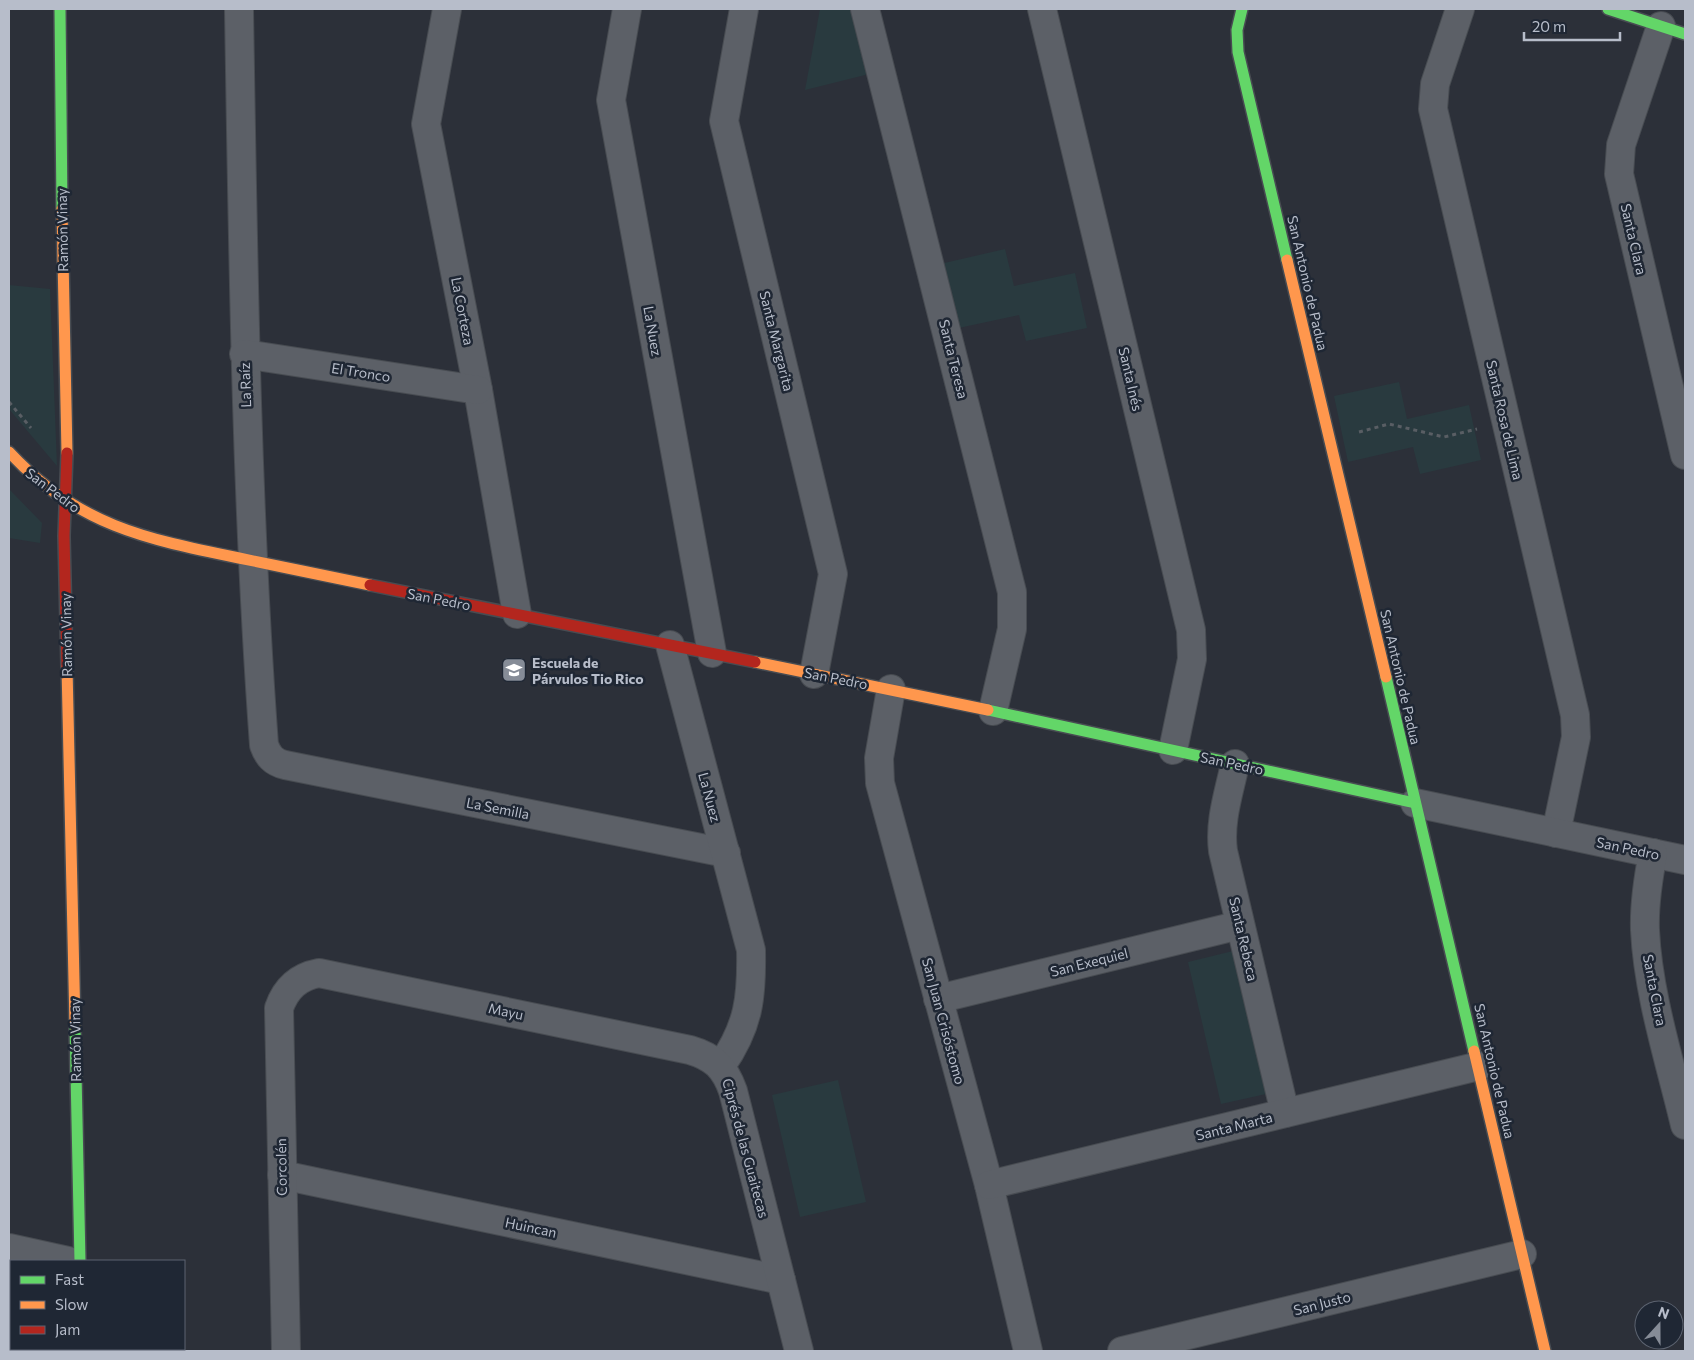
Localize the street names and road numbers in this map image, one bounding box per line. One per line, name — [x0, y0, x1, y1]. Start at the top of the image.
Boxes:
street label: Ramón Vinay — [53, 188, 71, 272]
street label: Santa Clara — [1618, 202, 1650, 276]
street label: San Antonio de Padua — [1284, 214, 1332, 352]
street label: La Corteza — [448, 276, 478, 346]
street label: Santa Margarita — [756, 289, 798, 393]
street label: La Nuez — [640, 305, 666, 357]
street label: Santa Teresa — [936, 318, 972, 400]
street label: Santa Inés — [1115, 345, 1147, 413]
street label: El Tronco — [330, 359, 392, 385]
street label: Santa Rosa de Lima — [1483, 359, 1527, 481]
street label: La Raíz — [236, 362, 254, 408]
street label: San Pedro — [22, 464, 84, 516]
street label: San Pedro — [406, 585, 472, 613]
street label: Ramón Vinay — [57, 593, 75, 677]
street label: San Antonio de Padua — [1377, 608, 1425, 746]
street label: San Pedro — [803, 664, 869, 692]
street label: San Pedro — [1199, 748, 1265, 778]
street label: La Nuez — [695, 770, 725, 824]
street label: La Semilla — [465, 794, 531, 822]
street label: San Pedro — [1595, 833, 1661, 863]
street label: Santa Rebeca — [1226, 895, 1262, 983]
street label: San Exequiel — [1048, 944, 1130, 980]
street label: Santa Clara — [1640, 953, 1670, 1027]
street label: San Juan Crisóstomo — [919, 956, 969, 1086]
street label: Ramón Vinay — [66, 998, 84, 1082]
street label: Mayu — [487, 999, 525, 1023]
street label: San Antonio de Padua — [1471, 1002, 1519, 1140]
street label: Ciprés de las Guaitecas — [719, 1076, 773, 1220]
street label: Santa Marta — [1194, 1108, 1274, 1144]
street label: Corcolén — [272, 1138, 290, 1196]
street label: Huincan — [504, 1213, 558, 1241]
street label: San Justo — [1292, 1288, 1352, 1318]

